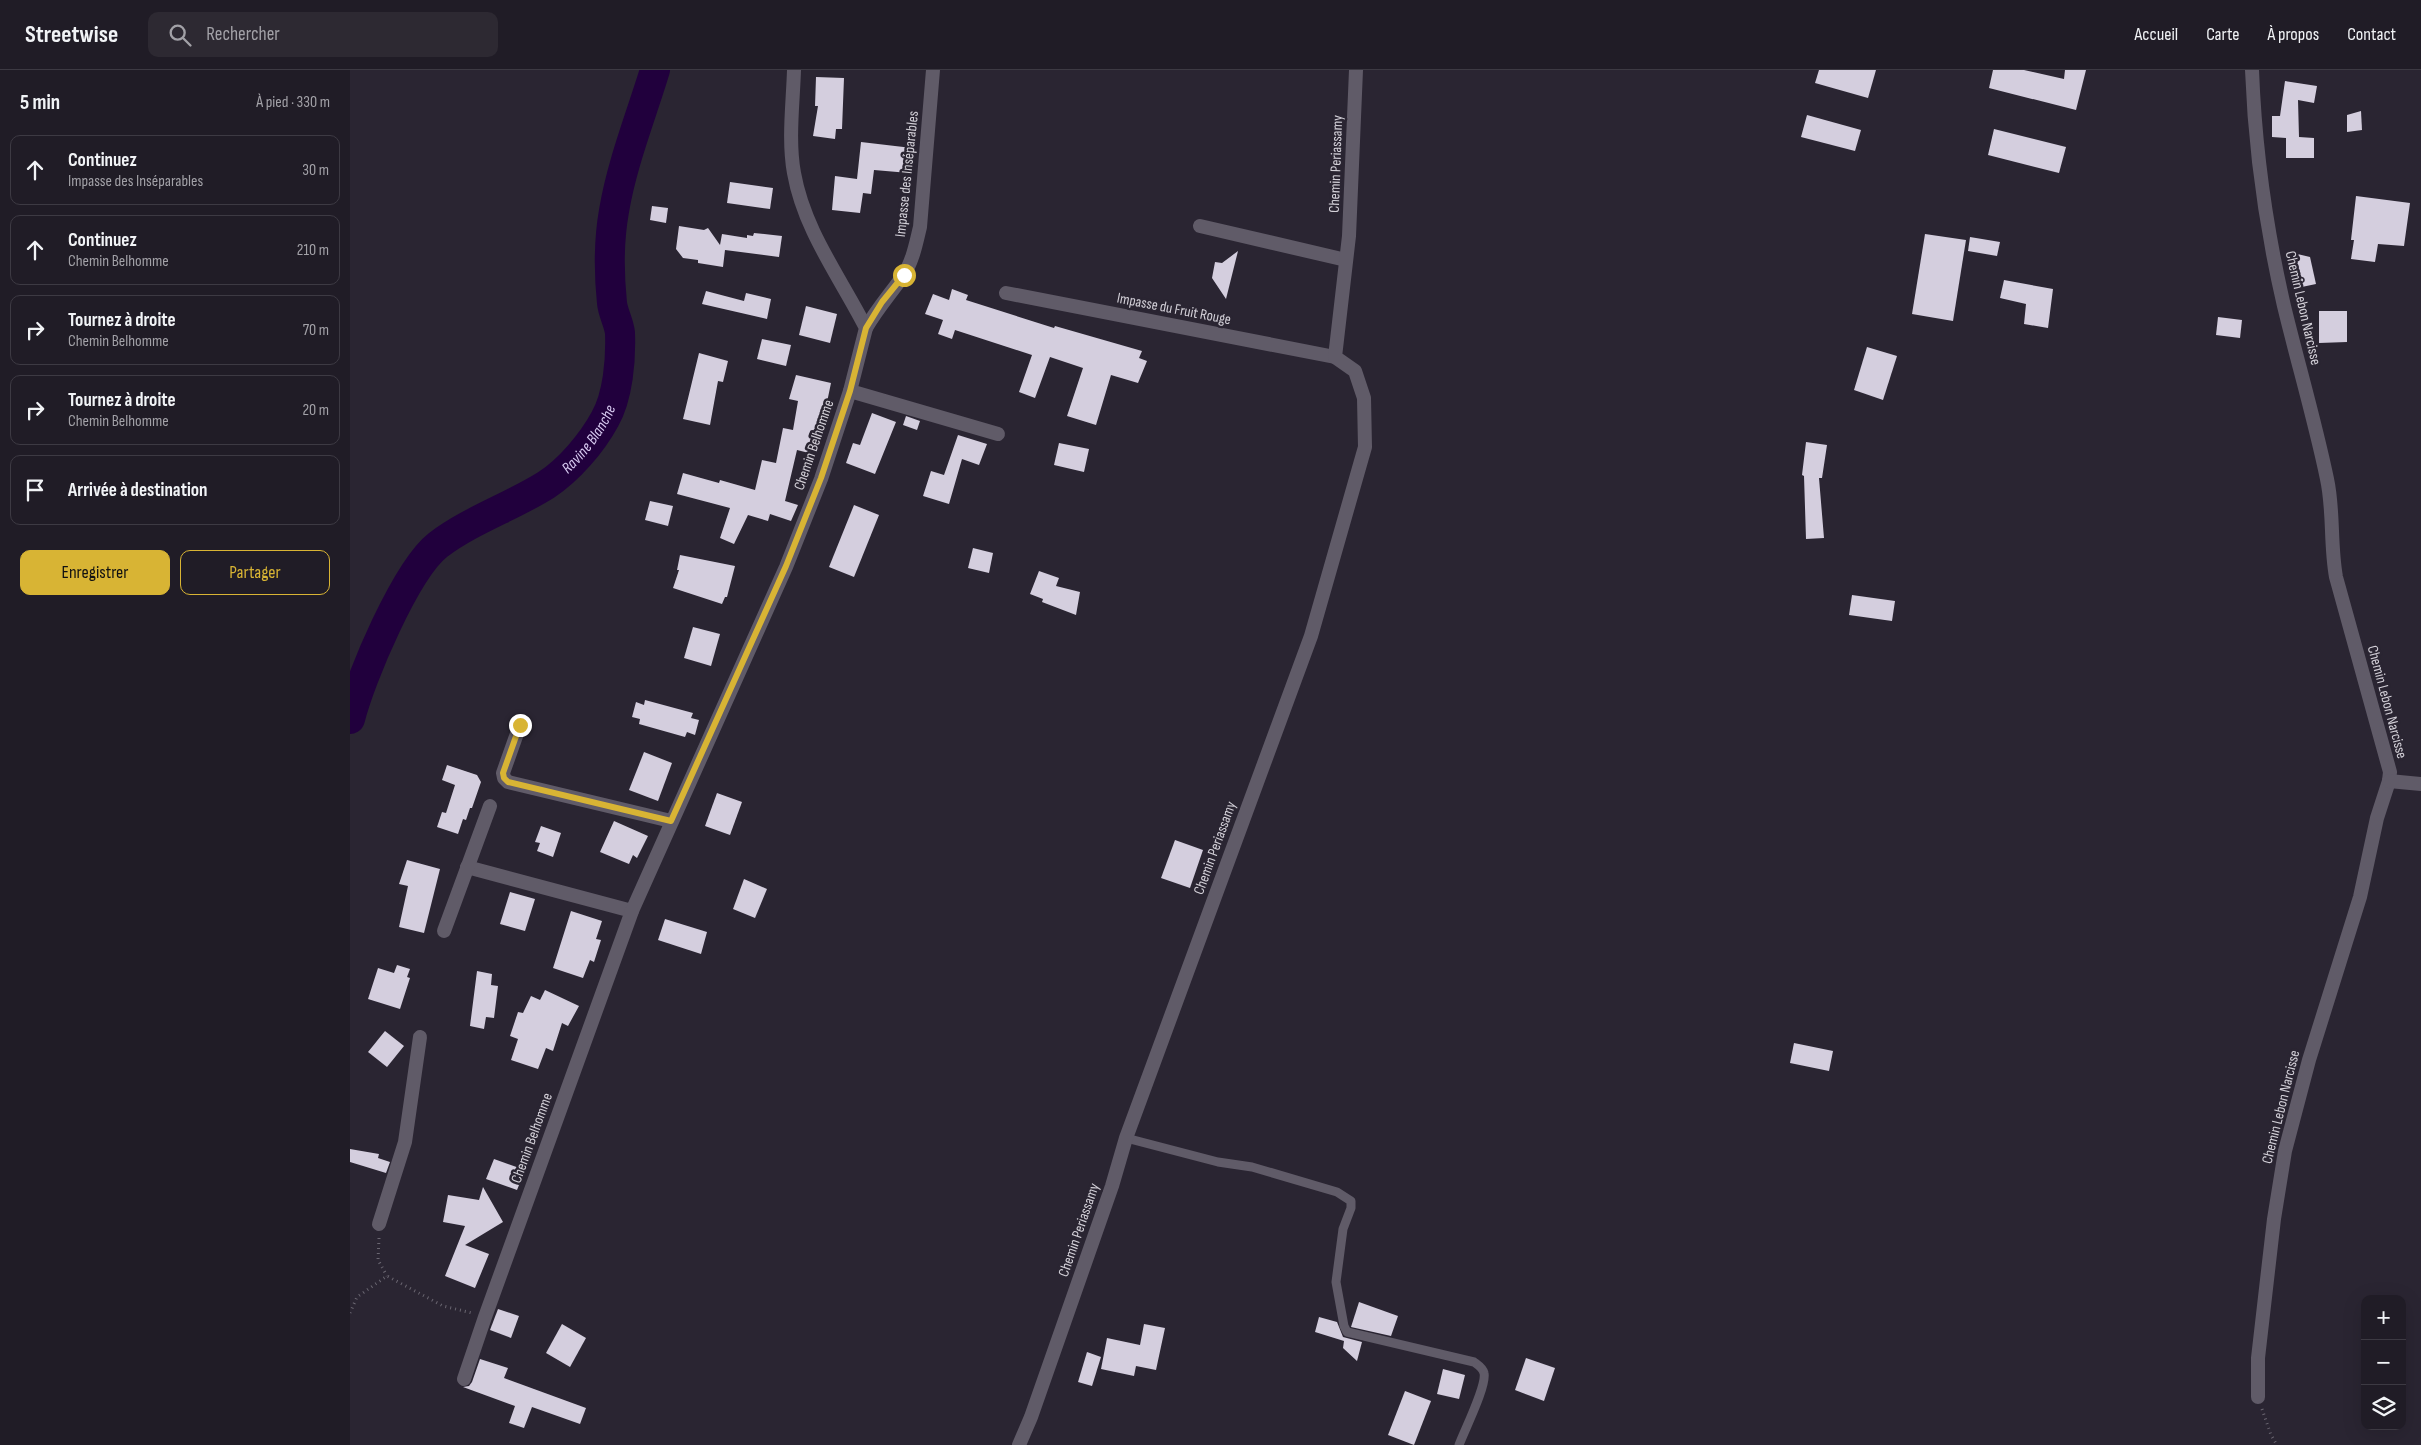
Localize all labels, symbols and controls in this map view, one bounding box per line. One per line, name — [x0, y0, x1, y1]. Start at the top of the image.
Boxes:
search box — [148, 12, 498, 57]
text: Streetwise — [25, 20, 118, 49]
icon: search — [166, 21, 194, 49]
text: Rechercher — [206, 23, 280, 46]
text: Accueil — [2134, 24, 2178, 45]
text: Carte — [2206, 24, 2239, 45]
text: À propos — [2267, 24, 2319, 45]
text: Contact — [2347, 24, 2396, 45]
text: 5 min — [20, 90, 60, 115]
text: À pied · 330 m — [256, 93, 330, 112]
street label: Impasse des Inséparables — [891, 110, 923, 238]
street label: Chemin Periassamy — [1325, 115, 1347, 213]
text: Continuez — [68, 149, 137, 172]
icon: ahead — [21, 156, 49, 184]
text: 30 m — [302, 161, 329, 180]
text: Impasse des Inséparables — [68, 172, 203, 191]
text: Continuez — [68, 229, 137, 252]
icon: ahead — [21, 236, 49, 264]
text: 210 m — [297, 241, 329, 260]
street label: Chemin Lebon Narcisse — [2281, 249, 2325, 367]
text: Chemin Belhomme — [68, 252, 169, 271]
route start — [893, 264, 916, 287]
street label: Impasse du Fruit Rouge — [1115, 289, 1233, 329]
text: Tournez à droite — [68, 309, 176, 332]
icon: right — [21, 316, 49, 344]
text: 70 m — [303, 321, 329, 340]
text: Chemin Belhomme — [68, 332, 169, 351]
text: Tournez à droite — [68, 389, 176, 412]
icon: right — [21, 396, 49, 424]
street label: Chemin Belhomme — [790, 397, 838, 493]
text: 20 m — [302, 401, 329, 420]
water label: Ravine Blanche — [558, 402, 620, 478]
text: Chemin Belhomme — [68, 412, 169, 431]
icon: arrive — [21, 476, 49, 504]
text: Arrivée à destination — [68, 479, 208, 502]
button: Enregistrer — [20, 550, 170, 595]
button: Partager — [180, 550, 330, 595]
street label: Chemin Lebon Narcisse — [2363, 643, 2411, 761]
route end — [509, 714, 532, 737]
street label: Chemin Periassamy — [1189, 799, 1241, 897]
street label: Chemin Lebon Narcisse — [2258, 1048, 2304, 1166]
street label: Chemin Belhomme — [507, 1090, 557, 1186]
street label: Chemin Periassamy — [1054, 1180, 1104, 1279]
map controls — [2361, 1295, 2406, 1430]
button: + — [2361, 1295, 2406, 1340]
button: − — [2361, 1340, 2406, 1385]
button: layers — [2361, 1385, 2406, 1430]

